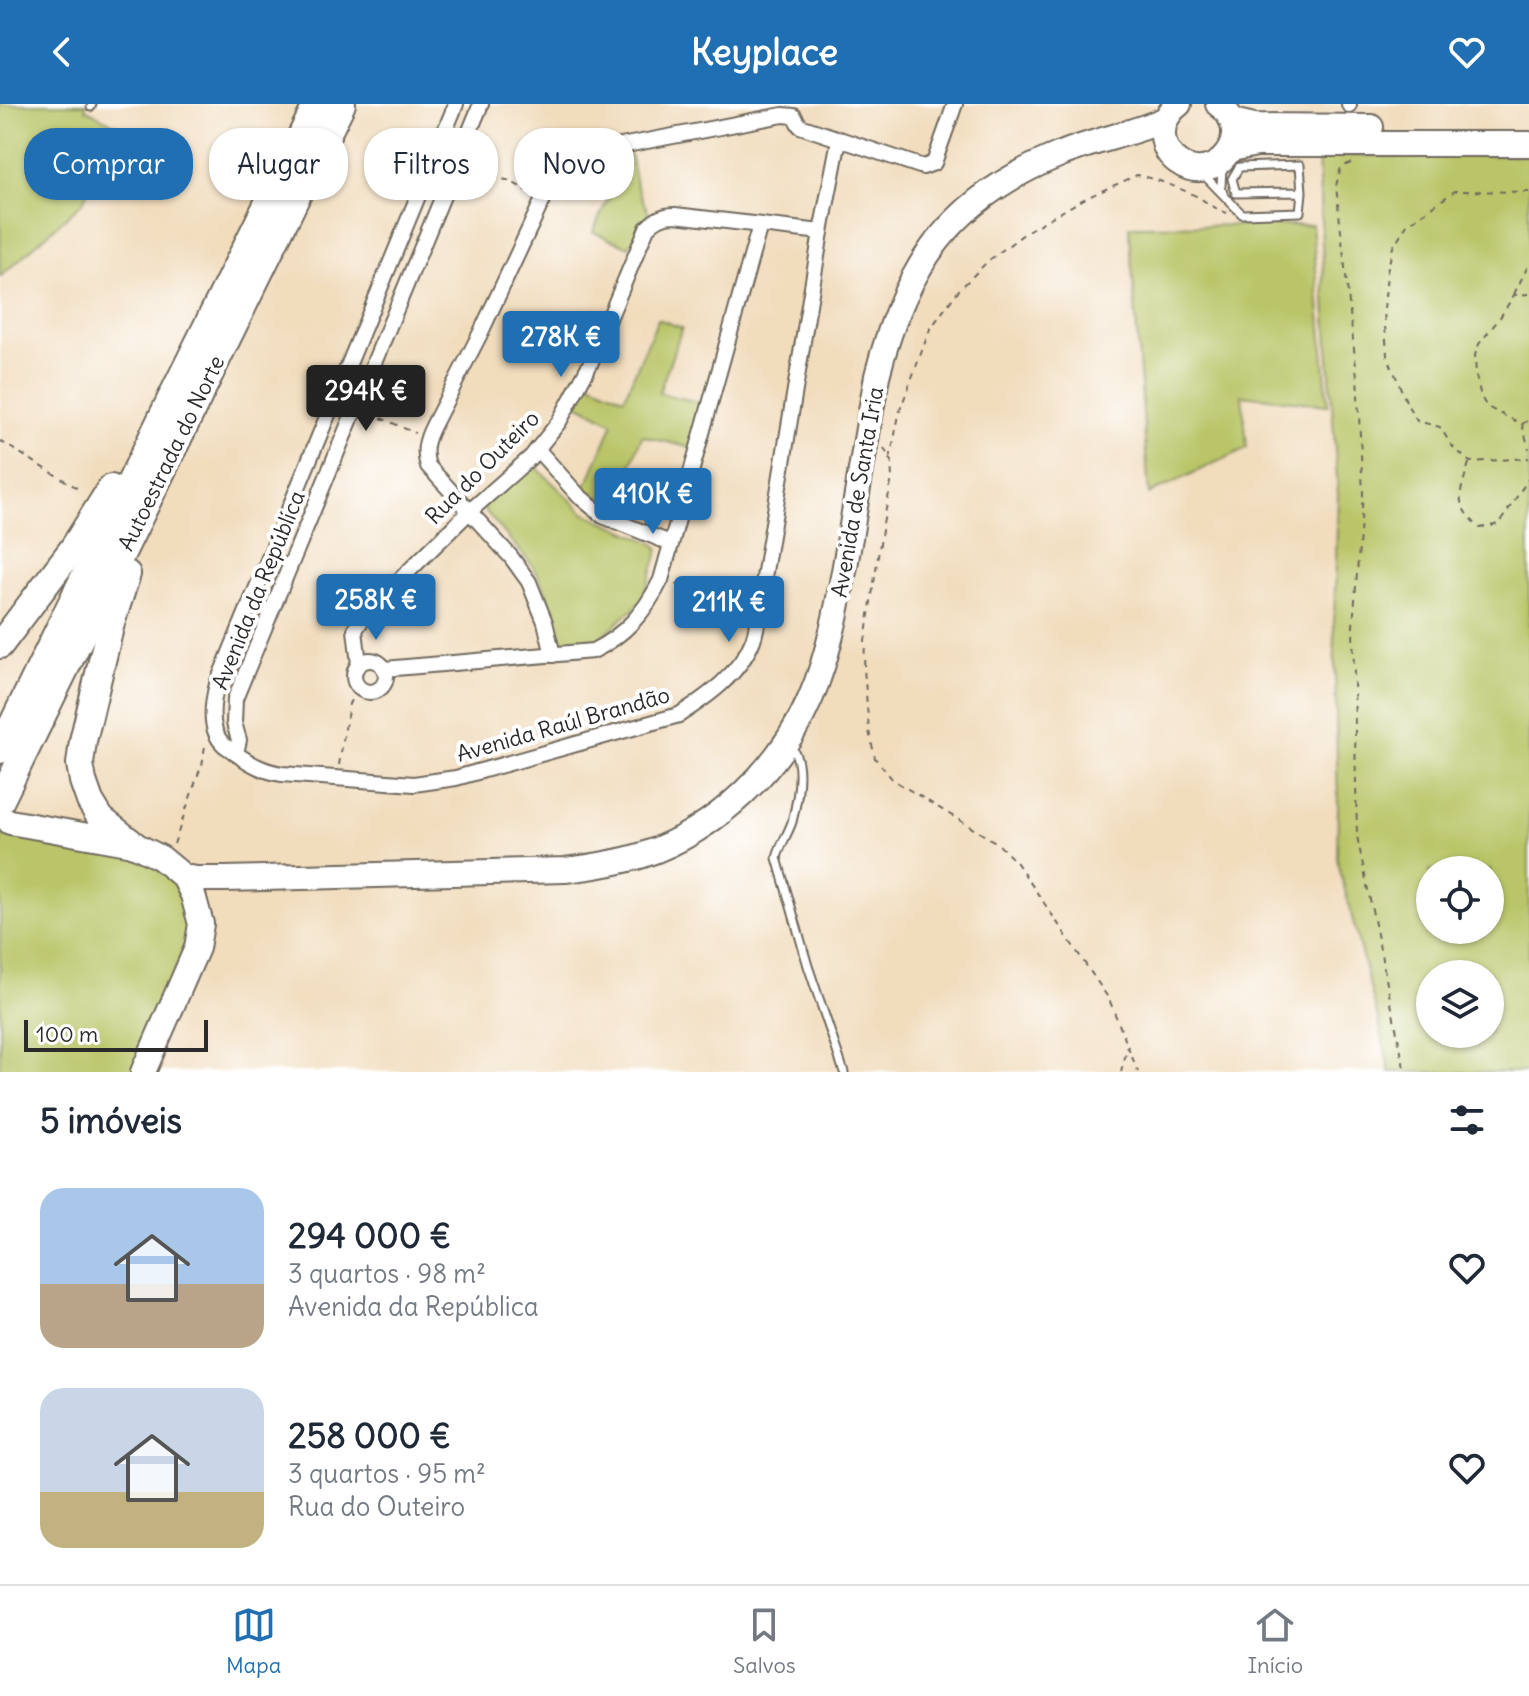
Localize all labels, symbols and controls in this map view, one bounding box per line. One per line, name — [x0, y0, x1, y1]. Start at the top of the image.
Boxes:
icon: back — [40, 30, 84, 74]
text: Keyplace — [691, 30, 838, 75]
icon: heart — [1445, 30, 1489, 74]
chip: Comprar — [24, 128, 193, 200]
chip: Alugar — [209, 128, 348, 200]
chip: Filtros — [364, 128, 498, 200]
chip: Novo — [514, 128, 634, 200]
pin: 278K € — [496, 311, 626, 379]
text: 278K € — [521, 320, 601, 353]
street label: Autoestrada do Norte — [112, 351, 230, 555]
pin: 294K € — [301, 365, 431, 433]
text: 294K € — [324, 374, 408, 407]
street label: Avenida de Santa Iria — [825, 385, 889, 599]
street label: Rua do Outeiro — [419, 404, 545, 530]
pin: 410K € — [588, 468, 718, 536]
text: 410K € — [612, 477, 694, 510]
street label: Avenida da República — [205, 486, 311, 694]
pin: 258K € — [311, 574, 441, 642]
pin: 211K € — [664, 576, 794, 644]
text: 258K € — [334, 583, 418, 616]
text: 211K € — [692, 585, 766, 618]
street label: Avenida Raúl Brandão — [453, 680, 673, 768]
map controls — [1416, 856, 1504, 1048]
button: locate — [1416, 856, 1504, 944]
button: layers — [1416, 960, 1504, 1048]
scale bar — [24, 1016, 208, 1052]
text: 100 m — [36, 1020, 98, 1048]
icon: filters — [1445, 1098, 1489, 1142]
text: 5 imóveis — [40, 1099, 182, 1142]
text: 294 000 € — [288, 1214, 451, 1257]
icon: home — [104, 1220, 200, 1316]
icon: heart — [1445, 1246, 1489, 1290]
text: 3 quartos · 98 m² — [288, 1257, 486, 1290]
text: Avenida da República — [288, 1290, 539, 1323]
text: 258 000 € — [288, 1414, 451, 1457]
icon: home — [104, 1420, 200, 1516]
icon: heart — [1445, 1446, 1489, 1490]
text: 3 quartos · 95 m² — [288, 1457, 486, 1490]
text: Rua do Outeiro — [288, 1490, 465, 1523]
tab: Mapa — [226, 1603, 281, 1679]
tab: Salvos — [733, 1603, 796, 1679]
tab: Início — [1248, 1603, 1303, 1679]

